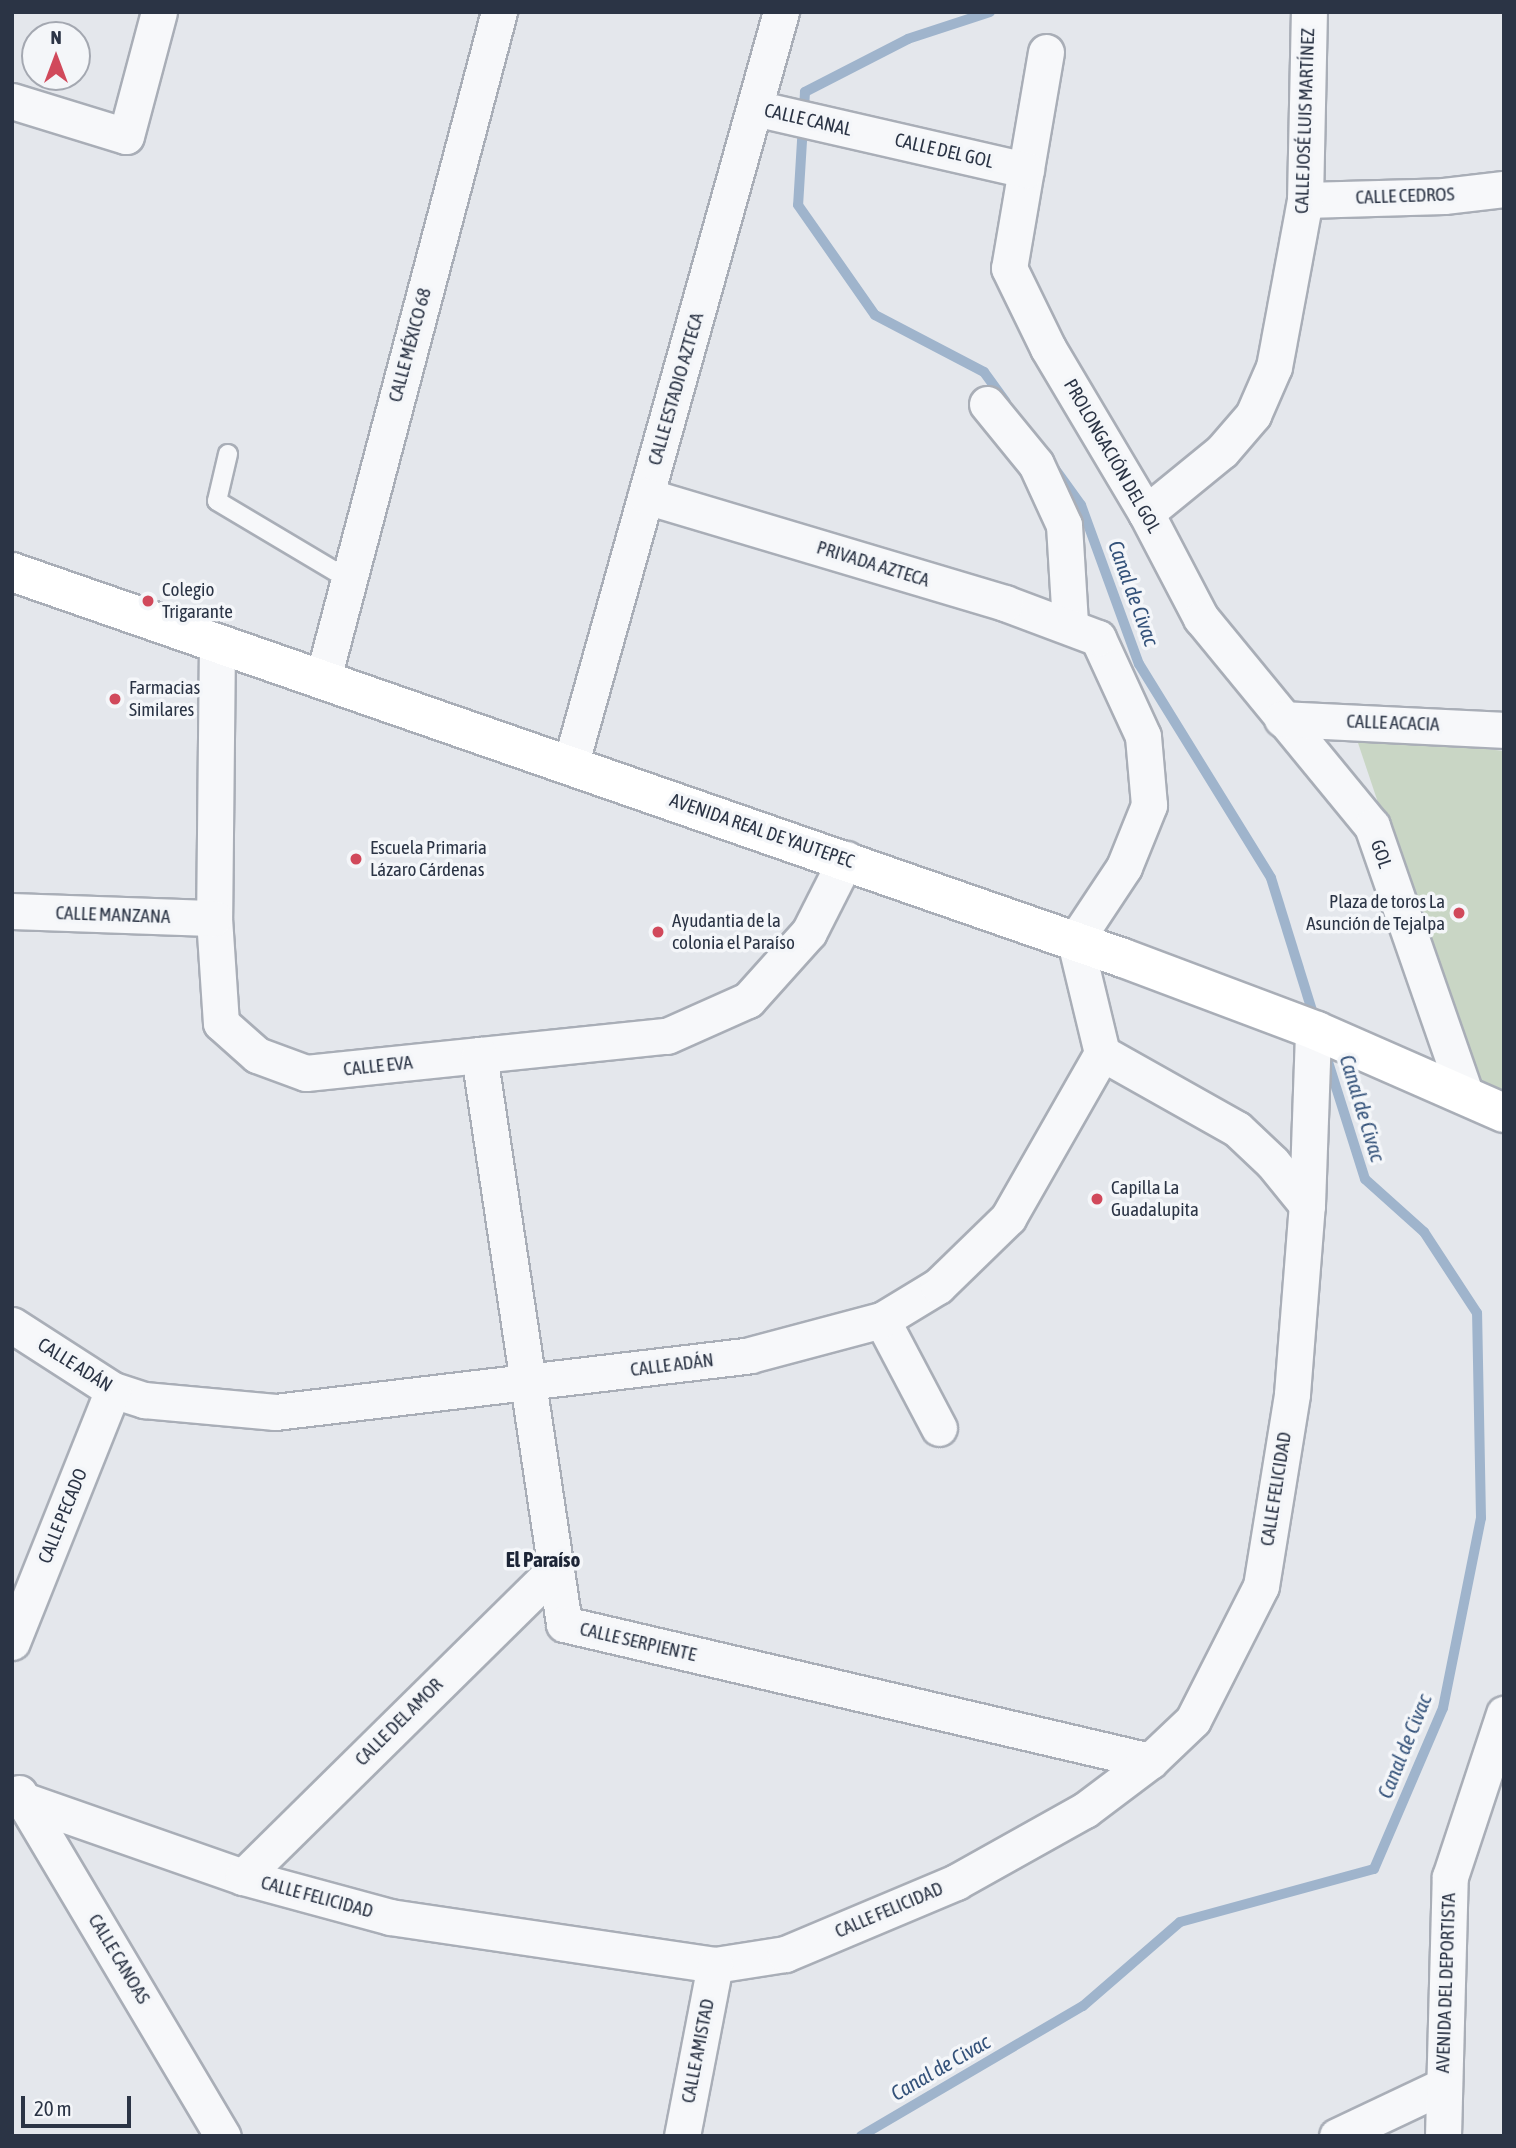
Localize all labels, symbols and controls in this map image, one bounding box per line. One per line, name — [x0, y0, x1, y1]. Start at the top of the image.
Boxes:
north arrow — [21, 21, 91, 91]
text: N — [50, 26, 62, 48]
street label: CALLE JOSÉ LUIS MARTÍNEZ — [1290, 28, 1320, 214]
street label: CALLE CANAL — [762, 99, 854, 141]
street label: CALLE DEL GOL — [892, 129, 996, 173]
street label: CALLE CEDROS — [1355, 183, 1455, 209]
street label: CALLE MÉXICO 68 — [384, 285, 436, 405]
street label: CALLE ESTADIO AZTECA — [643, 310, 709, 468]
street label: PROLONGACIÓN DEL GOL — [1059, 375, 1165, 537]
street label: PRIVADA AZTECA — [814, 536, 932, 592]
water label: Canal de Civac — [1103, 537, 1165, 649]
place label: Colegio Trigarante — [162, 579, 233, 623]
marker: Colegio Trigarante — [140, 593, 156, 609]
place label: Farmacias Similares — [129, 677, 200, 721]
marker: Farmacias Similares — [107, 691, 123, 707]
street label: CALLE ACACIA — [1346, 710, 1440, 736]
street label: AVENIDA REAL DE YAUTEPEC — [667, 789, 857, 873]
place label: Escuela Primaria Lázaro Cárdenas — [370, 837, 487, 881]
street label: GOL — [1366, 837, 1396, 871]
marker: Escuela Primaria Lázaro Cárdenas — [348, 851, 364, 867]
place label: Plaza de toros La Asunción de Tejalpa — [1306, 891, 1445, 935]
street label: CALLE MANZANA — [55, 902, 171, 928]
marker: Plaza de toros La Asunción de Tejalpa — [1451, 905, 1467, 921]
place label: Ayudantia de la colonia el Paraíso — [672, 910, 795, 954]
marker: Ayudantia de la colonia el Paraíso — [650, 924, 666, 940]
street label: CALLE EVA — [342, 1051, 414, 1081]
water label: Canal de Civac — [1335, 1052, 1391, 1164]
place label: Capilla La Guadalupita — [1111, 1177, 1199, 1221]
marker: Capilla La Guadalupita — [1089, 1191, 1105, 1207]
street label: CALLE ADÁN — [33, 1333, 117, 1397]
street label: CALLE ADÁN — [629, 1349, 715, 1381]
street label: CALLE FELICIDAD — [1256, 1430, 1296, 1548]
street label: CALLE PECADO — [34, 1465, 92, 1567]
district label: El Paraíso — [506, 1546, 580, 1572]
street label: CALLE SERPIENTE — [578, 1618, 698, 1666]
street label: CALLE DEL AMOR — [350, 1673, 448, 1771]
water label: Canal de Civac — [1372, 1690, 1436, 1802]
street label: CALLE FELICIDAD — [258, 1871, 376, 1923]
street label: CALLE FELICIDAD — [832, 1877, 946, 1943]
street label: AVENIDA DEL DEPORTISTA — [1431, 1892, 1461, 2074]
street label: CALLE CANOAS — [83, 1910, 155, 2008]
street label: CALLE AMISTAD — [677, 1997, 719, 2105]
water label: Canal de Civac — [886, 2029, 994, 2105]
scale bar — [24, 2082, 135, 2126]
text: 20 m — [34, 2096, 72, 2120]

